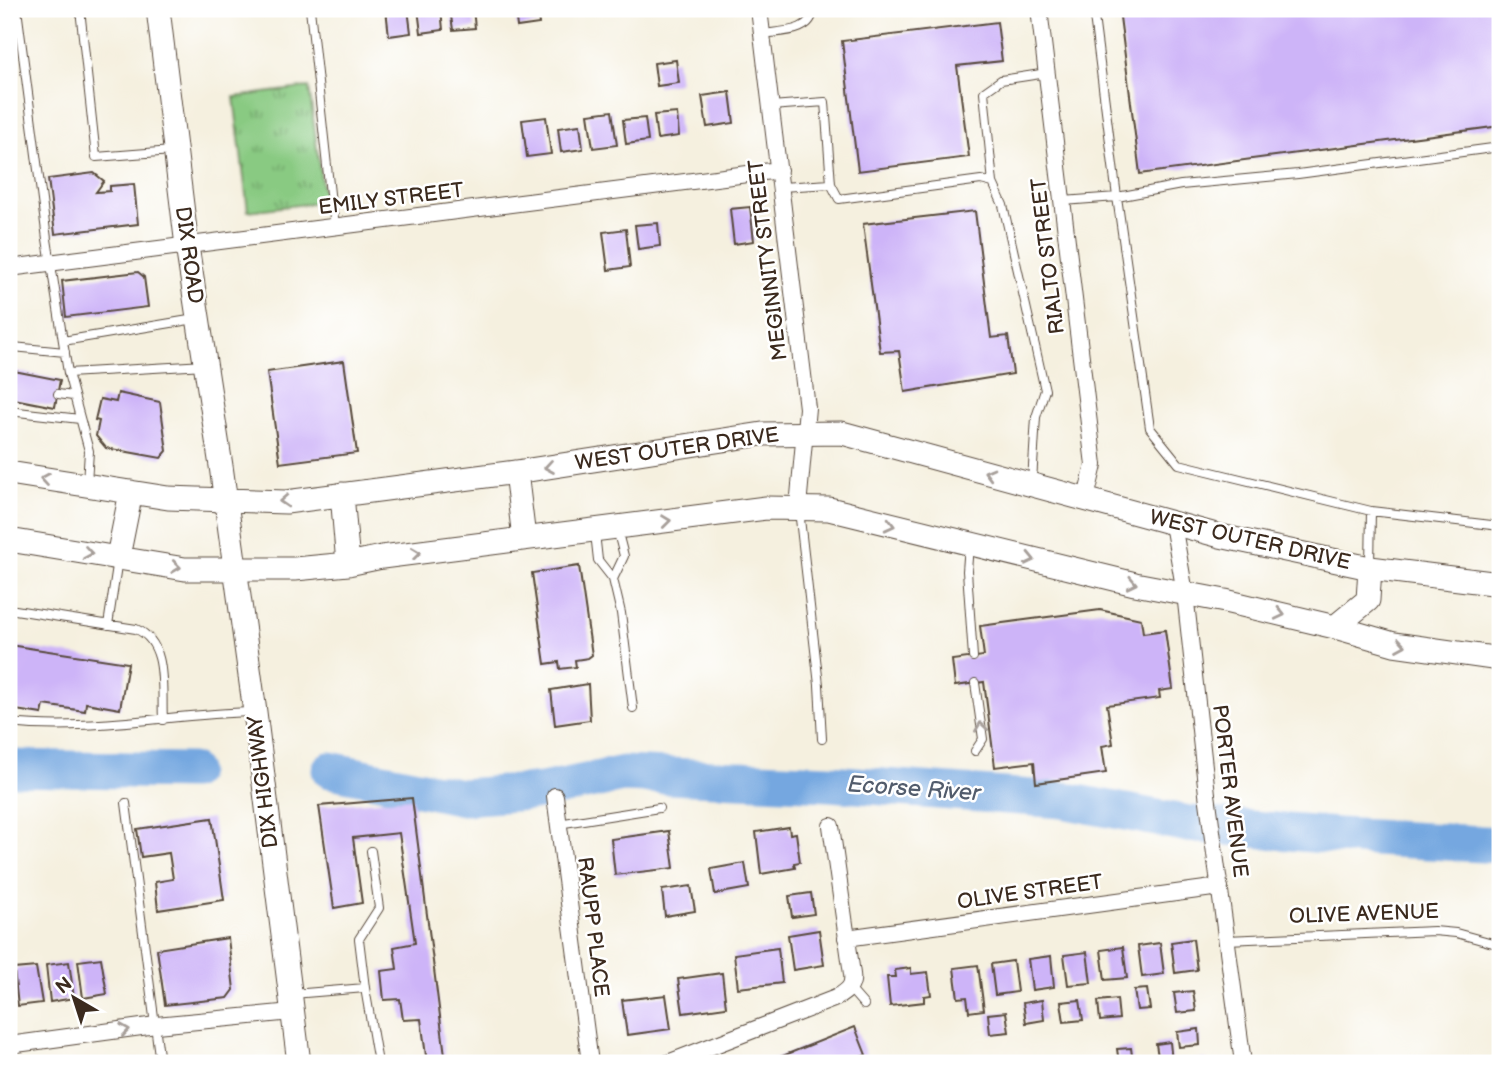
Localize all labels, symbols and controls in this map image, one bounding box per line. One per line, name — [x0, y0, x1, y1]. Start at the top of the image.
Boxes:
street label: MEGINNITY STREET — [743, 158, 793, 362]
street label: RIALTO STREET — [1026, 176, 1070, 336]
street label: EMILY STREET — [317, 178, 466, 220]
street label: DIX ROAD — [170, 205, 208, 305]
street label: WEST OUTER DRIVE — [573, 422, 781, 476]
one-way arrow — [543, 459, 555, 474]
one-way arrow — [983, 466, 995, 481]
one-way arrow — [40, 472, 51, 487]
one-way arrow — [278, 493, 289, 508]
street label: WEST OUTER DRIVE — [1147, 505, 1353, 575]
one-way arrow — [660, 514, 672, 529]
one-way arrow — [884, 517, 896, 531]
one-way arrow — [82, 545, 94, 560]
one-way arrow — [410, 545, 422, 560]
one-way arrow — [1024, 551, 1036, 565]
one-way arrow — [171, 560, 182, 575]
one-way arrow — [1126, 575, 1138, 589]
one-way arrow — [1274, 606, 1286, 620]
one-way arrow — [1395, 637, 1407, 652]
street label: PORTER AVENUE — [1207, 703, 1253, 879]
street label: DIX HIGHWAY — [242, 714, 284, 850]
one-way arrow — [974, 721, 989, 733]
water label: Ecorse River — [847, 770, 983, 808]
street label: RAUPP PLACE — [572, 855, 614, 999]
street label: OLIVE STREET — [956, 869, 1105, 915]
street label: OLIVE AVENUE — [1289, 899, 1439, 929]
north arrow — [38, 964, 108, 1034]
text: N — [51, 973, 77, 999]
one-way arrow — [119, 1022, 131, 1037]

